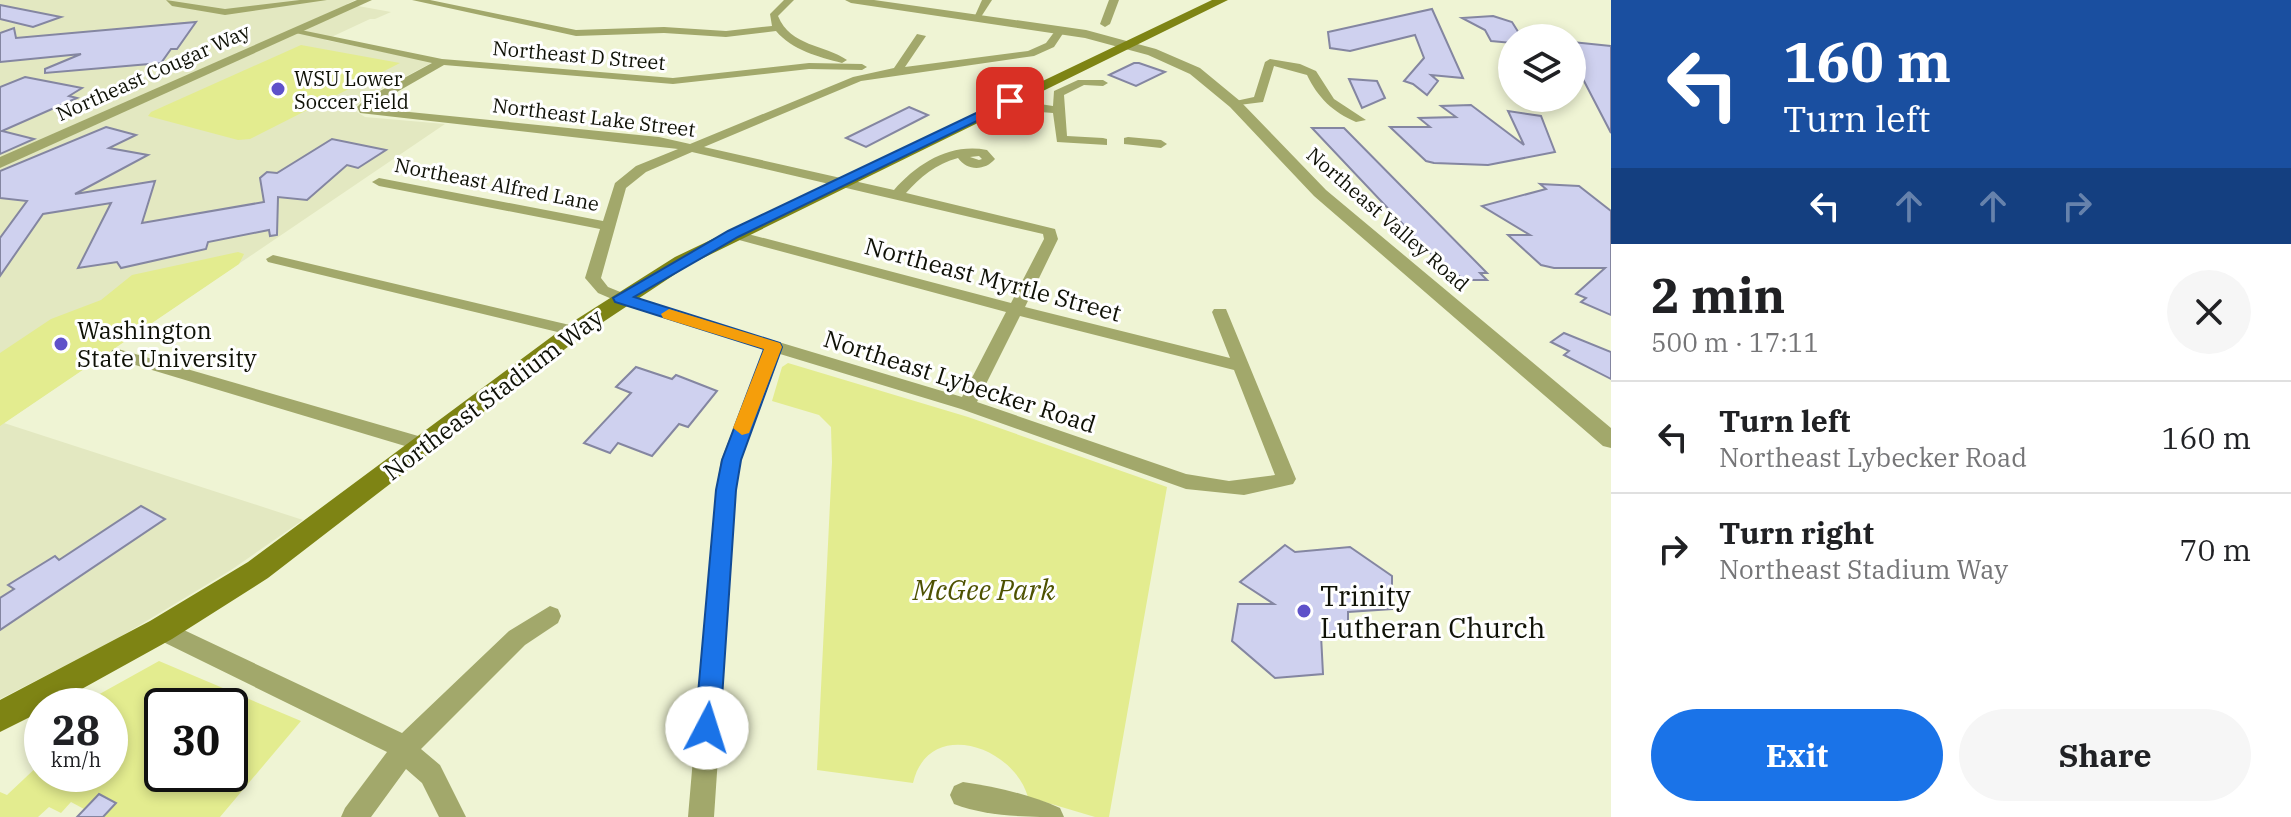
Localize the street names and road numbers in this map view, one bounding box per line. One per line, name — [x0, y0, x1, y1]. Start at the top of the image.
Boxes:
street label: Northeast Cougar Way — [52, 17, 255, 127]
street label: Northeast D Street — [491, 34, 667, 76]
street label: Northeast Lake Street — [491, 91, 697, 143]
street label: Northeast Valley Road — [1301, 141, 1475, 297]
street label: Northeast Alfred Lane — [392, 151, 602, 217]
street label: Northeast Myrtle Street — [861, 229, 1125, 329]
street label: Northeast Stadium Way — [377, 301, 609, 487]
street label: Northeast Lybecker Road — [820, 322, 1100, 440]

